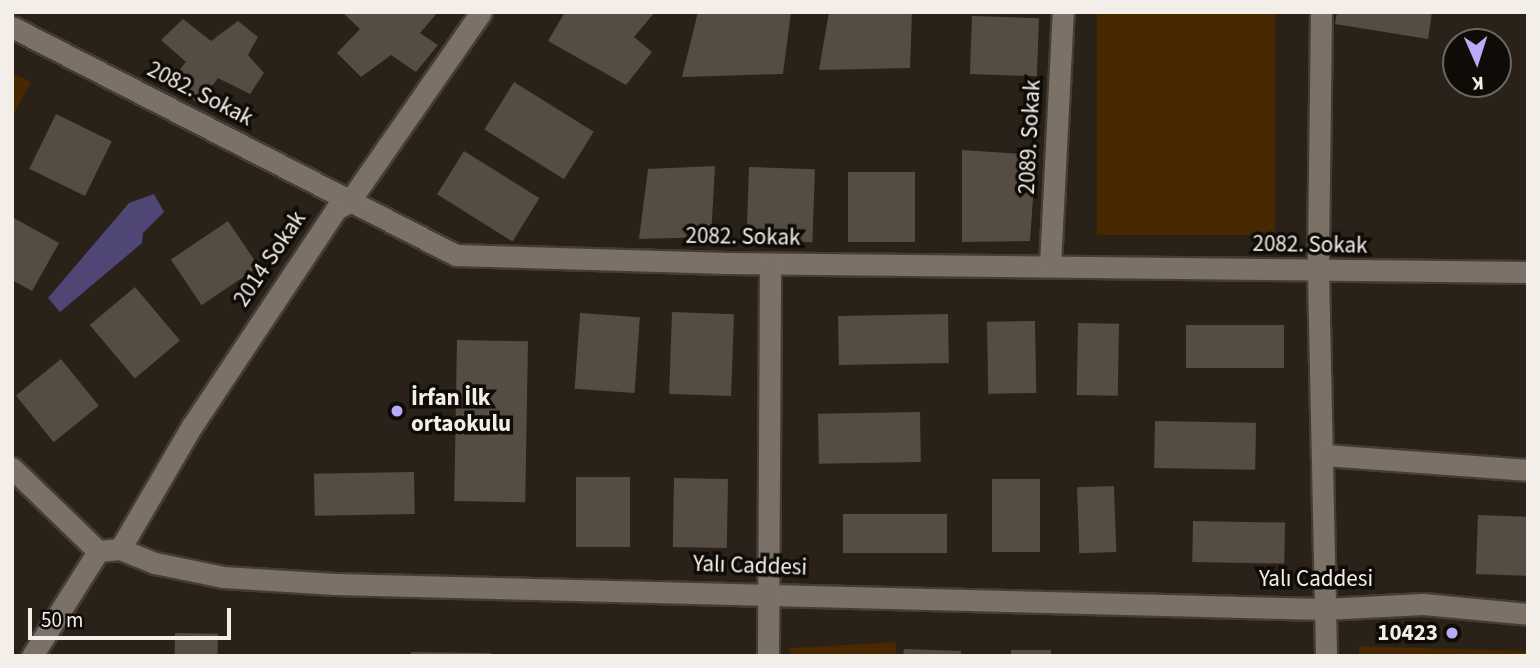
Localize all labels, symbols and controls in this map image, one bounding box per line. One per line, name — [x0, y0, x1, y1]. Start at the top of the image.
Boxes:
north arrow — [1442, 28, 1512, 98]
street label: 2082. Sokak — [143, 56, 257, 132]
text: K — [1471, 69, 1485, 96]
street label: 2089. Sokak — [1013, 79, 1047, 195]
street label: 2014 Sokak — [228, 206, 312, 312]
street label: 2082. Sokak — [685, 222, 801, 252]
street label: 2082. Sokak — [1252, 230, 1368, 260]
place label: İrfan İlk ortaokulu — [411, 384, 511, 438]
marker: İrfan İlk ortaokulu — [389, 403, 405, 419]
street label: Yalı Caddesi — [693, 550, 807, 582]
street label: Yalı Caddesi — [1259, 565, 1373, 593]
scale bar — [32, 594, 234, 638]
text: 50 m — [41, 605, 83, 635]
place label: 10423 — [1377, 619, 1438, 647]
marker: 10423 — [1444, 625, 1460, 641]

